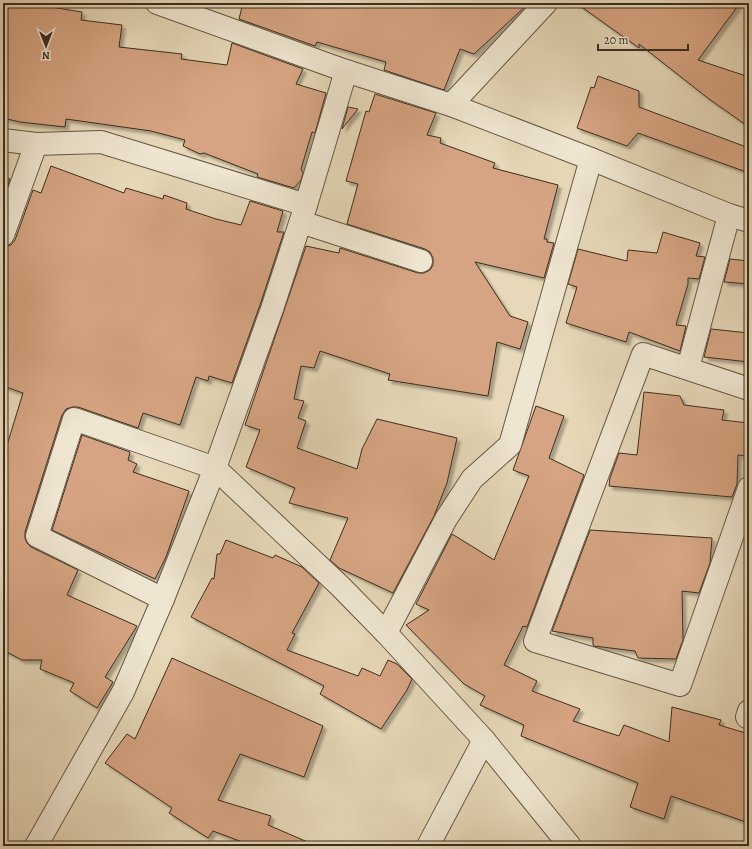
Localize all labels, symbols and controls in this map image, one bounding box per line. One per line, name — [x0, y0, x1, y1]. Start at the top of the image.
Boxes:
north arrow — [26, 26, 66, 66]
scale bar — [598, 26, 688, 52]
text: 20 m — [604, 32, 628, 48]
text: N — [42, 48, 50, 63]

